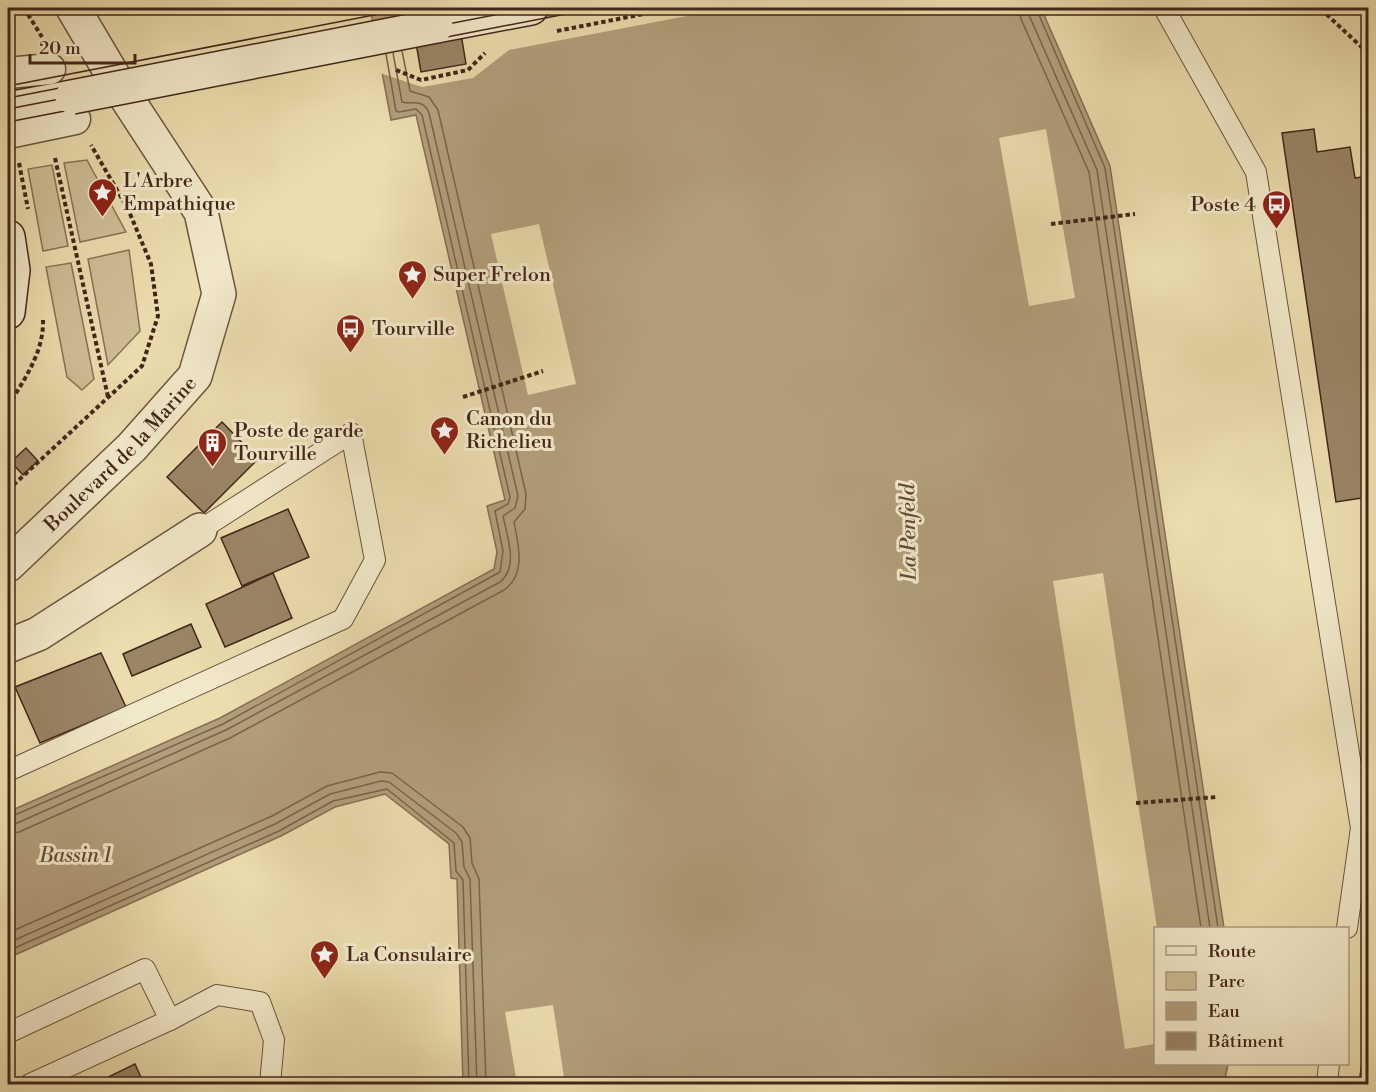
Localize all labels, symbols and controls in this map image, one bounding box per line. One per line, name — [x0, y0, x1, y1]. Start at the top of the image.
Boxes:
scale bar — [30, 27, 135, 65]
text: 20 m — [39, 37, 81, 60]
place label: L'Arbre Empathique — [123, 169, 236, 217]
place icon: L'Arbre Empathique — [86, 176, 118, 218]
bus stop icon: Poste 4 — [1261, 188, 1293, 230]
place label: Poste 4 — [1190, 193, 1256, 218]
place icon: Super Frelon — [396, 258, 428, 300]
place label: Super Frelon — [433, 263, 551, 288]
bus stop icon: Tourville — [335, 312, 367, 354]
place label: Tourville — [372, 317, 455, 342]
street label: Boulevard de la Marine — [39, 372, 203, 539]
place label: Canon du Richelieu — [466, 407, 553, 455]
place icon: Canon du Richelieu — [429, 414, 461, 456]
place label: Poste de garde Tourville — [234, 419, 364, 467]
building icon: Poste de garde Tourville — [197, 426, 229, 468]
water label: La Penfeld — [895, 482, 923, 581]
water label: Bassin 1 — [38, 843, 111, 869]
legend — [1154, 927, 1349, 1065]
place icon: La Consulaire — [309, 938, 341, 980]
text: Route — [1208, 940, 1256, 963]
place label: La Consulaire — [346, 943, 472, 968]
text: Parc — [1208, 970, 1245, 993]
text: Eau — [1208, 1000, 1241, 1023]
text: Bâtiment — [1207, 1030, 1285, 1053]

